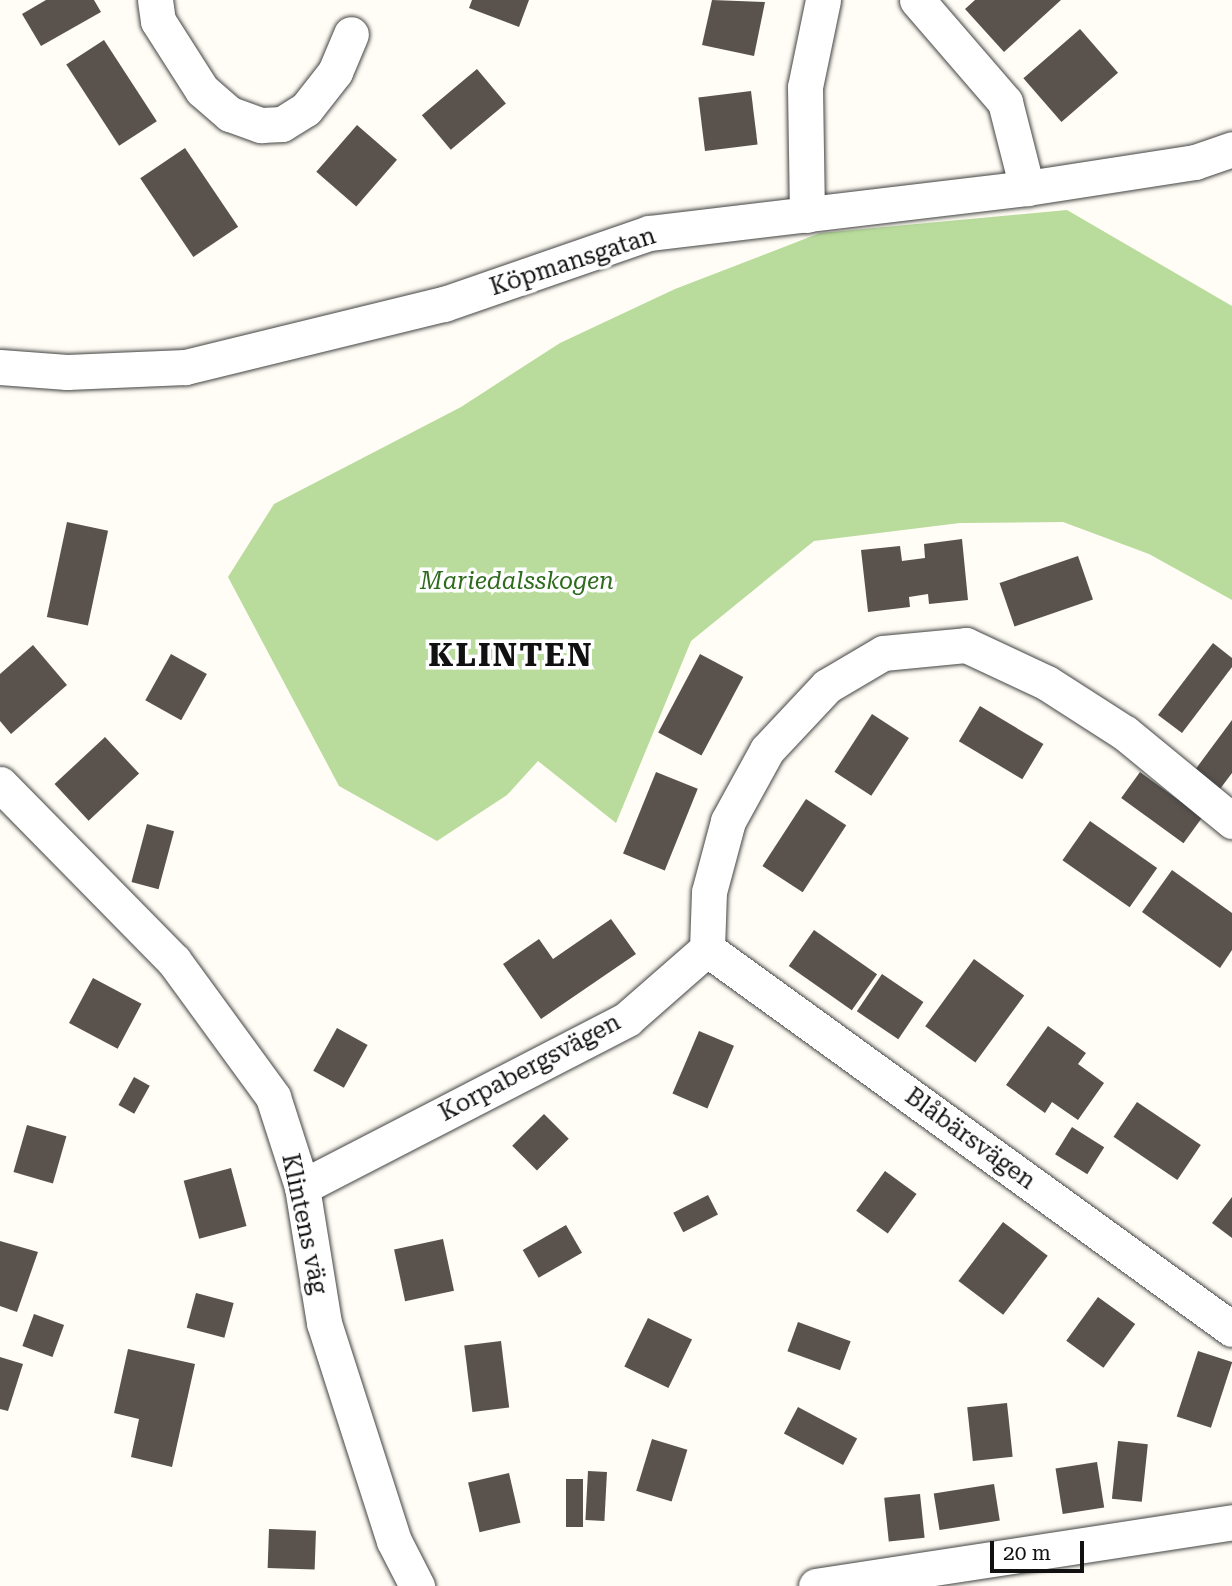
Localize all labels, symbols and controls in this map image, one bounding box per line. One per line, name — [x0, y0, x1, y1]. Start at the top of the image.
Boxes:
street label: Köpmansgatan — [486, 222, 660, 302]
park label: Mariedalsskogen — [420, 568, 614, 596]
district label: KLINTEN — [429, 636, 593, 674]
street label: Korpabergsvägen — [435, 1008, 625, 1128]
street label: Blåbärsvägen — [899, 1082, 1041, 1196]
street label: Klintens väg — [275, 1151, 333, 1297]
scale bar — [994, 1526, 1088, 1570]
text: 20 m — [1003, 1541, 1051, 1565]

